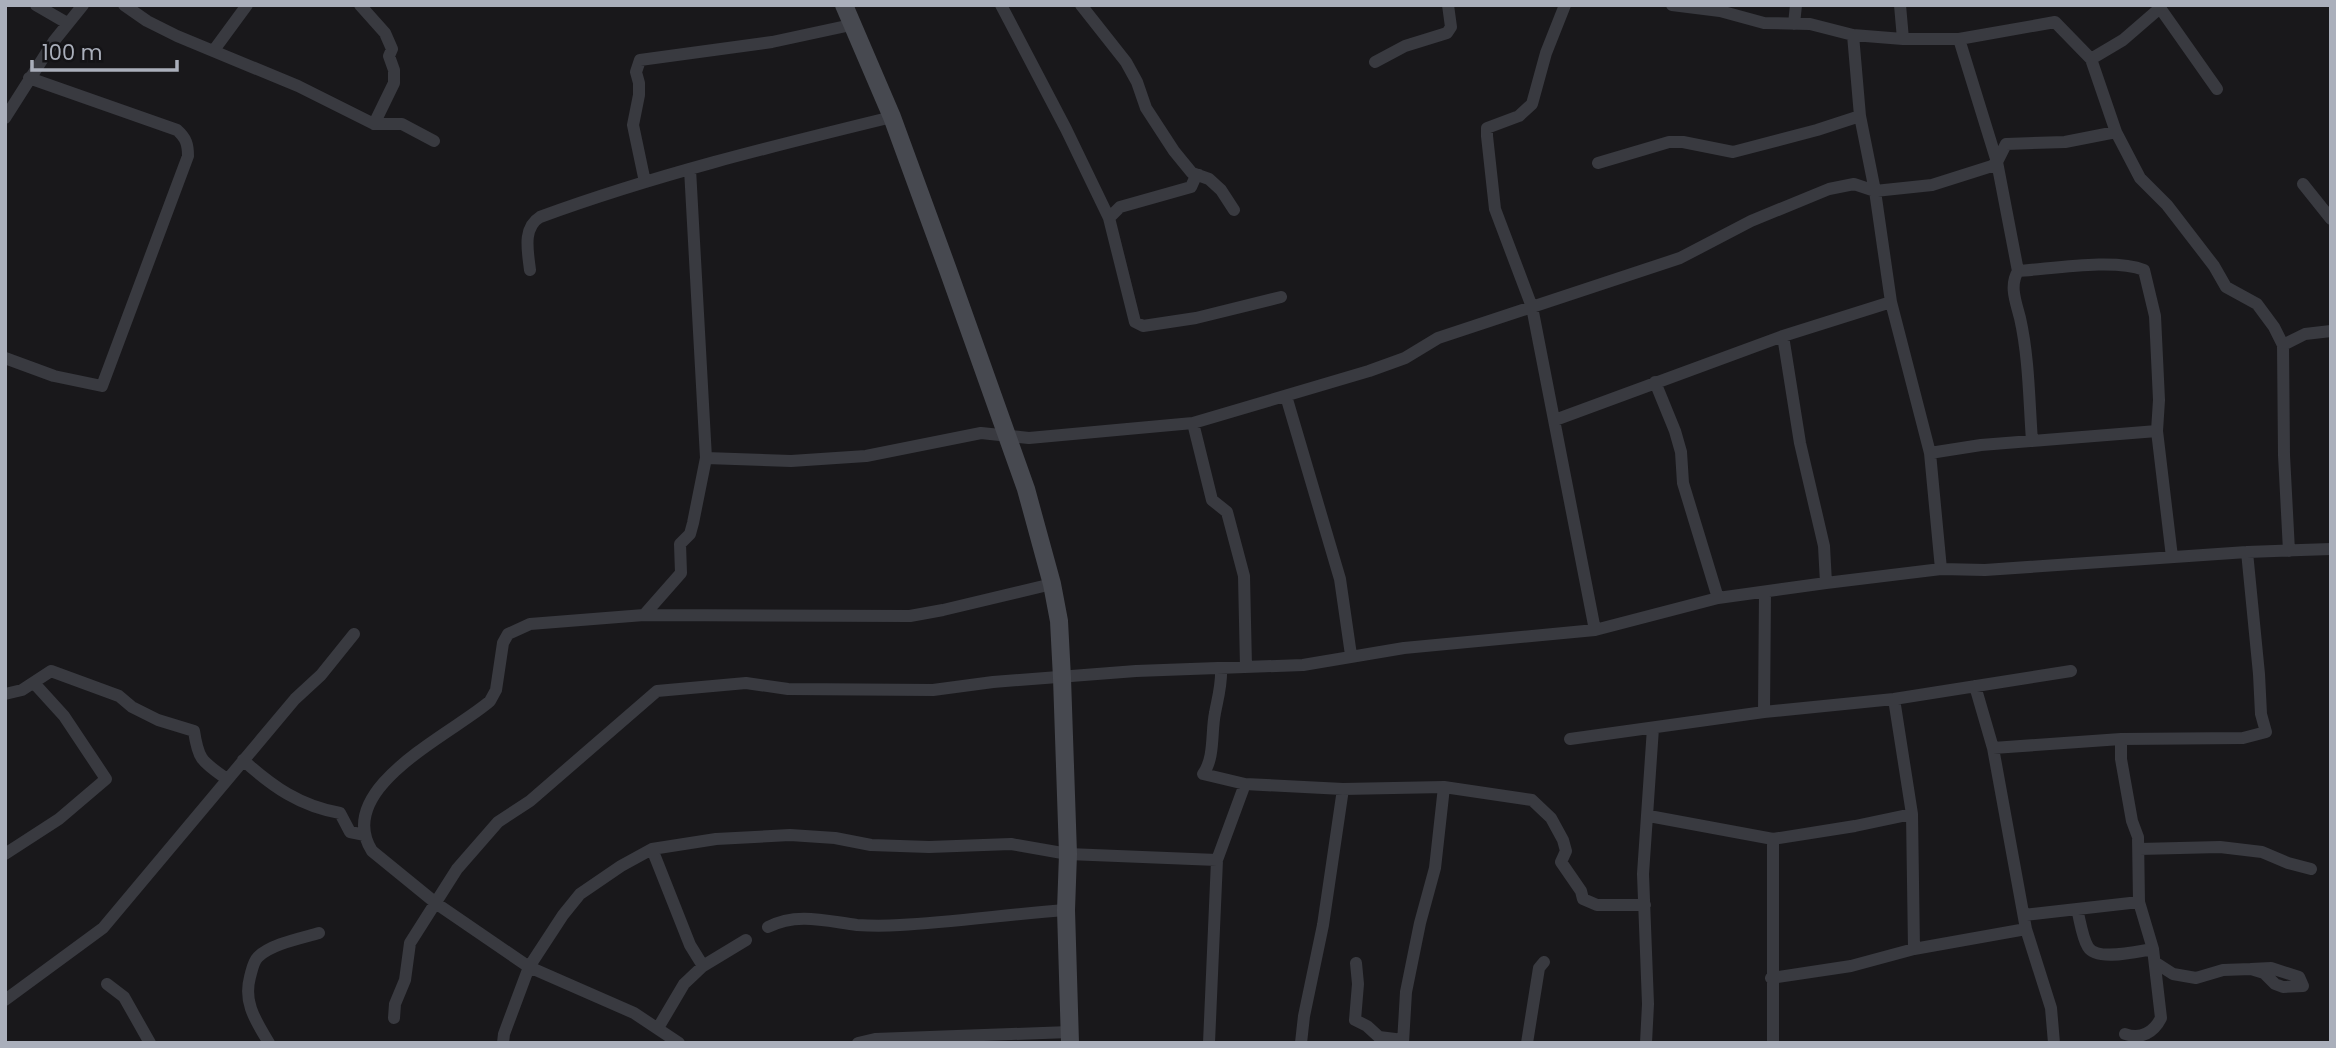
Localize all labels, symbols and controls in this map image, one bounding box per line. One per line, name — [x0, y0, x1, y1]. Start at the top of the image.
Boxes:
scale bar — [32, 28, 177, 72]
text: 100 m — [42, 38, 102, 67]

